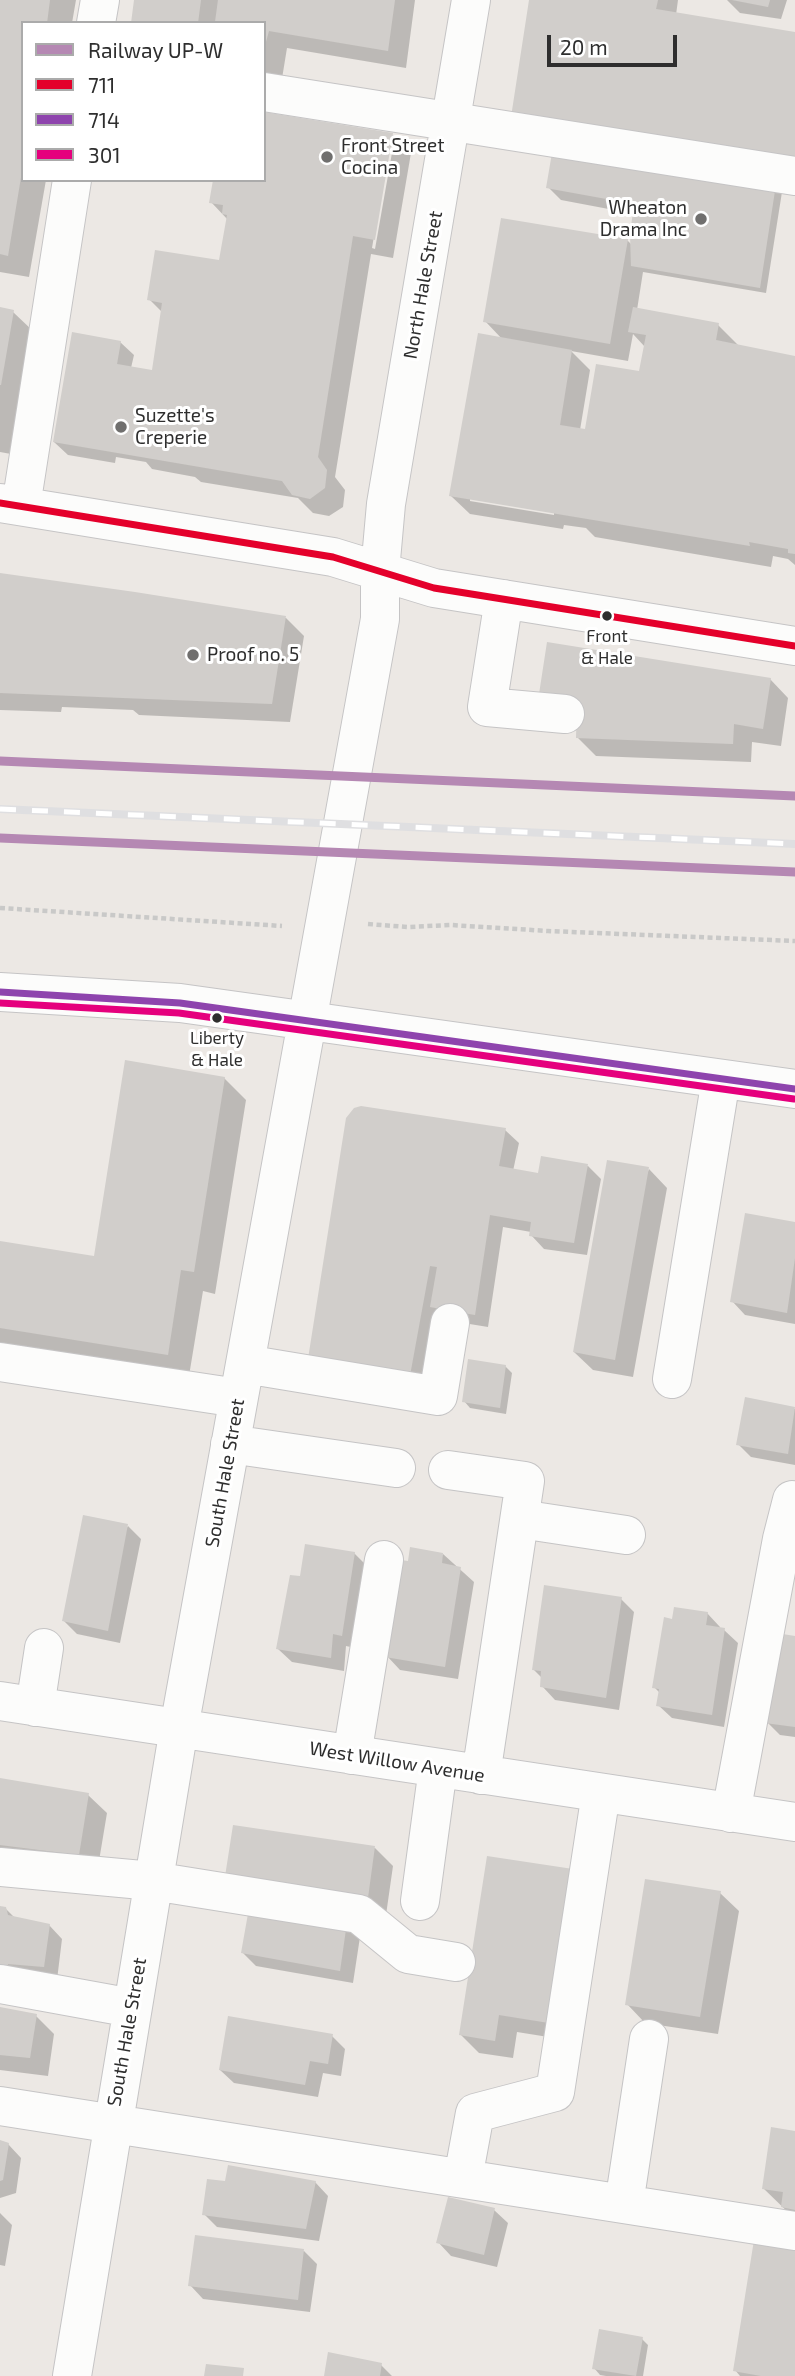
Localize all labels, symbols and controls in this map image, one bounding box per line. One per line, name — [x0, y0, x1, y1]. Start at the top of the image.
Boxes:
legend — [21, 21, 266, 182]
scale bar — [550, 21, 680, 65]
text: 20 m — [560, 34, 608, 59]
text: Railway UP-W — [88, 37, 223, 62]
text: 711 — [88, 72, 115, 97]
text: 714 — [88, 107, 120, 132]
place label: Front Street Cocina — [341, 135, 444, 179]
text: 301 — [88, 142, 121, 167]
marker: Front Street Cocina — [319, 149, 335, 165]
place label: Wheaton Drama Inc — [600, 197, 687, 241]
street label: North Hale Street — [399, 209, 447, 361]
marker: Wheaton Drama Inc — [693, 211, 709, 227]
place label: Suzette's Creperie — [135, 405, 215, 449]
marker: Suzette's Creperie — [113, 419, 129, 435]
marker: Front & Hale — [600, 609, 614, 623]
place label: Front & Hale — [581, 626, 633, 666]
place label: Proof no. 5 — [207, 644, 299, 666]
marker: Proof no. 5 — [185, 647, 201, 663]
marker: Liberty & Hale — [210, 1011, 224, 1025]
place label: Liberty & Hale — [190, 1028, 244, 1068]
street label: South Hale Street — [201, 1397, 249, 1549]
street label: West Willow Avenue — [308, 1737, 486, 1787]
street label: South Hale Street — [103, 1956, 151, 2108]

